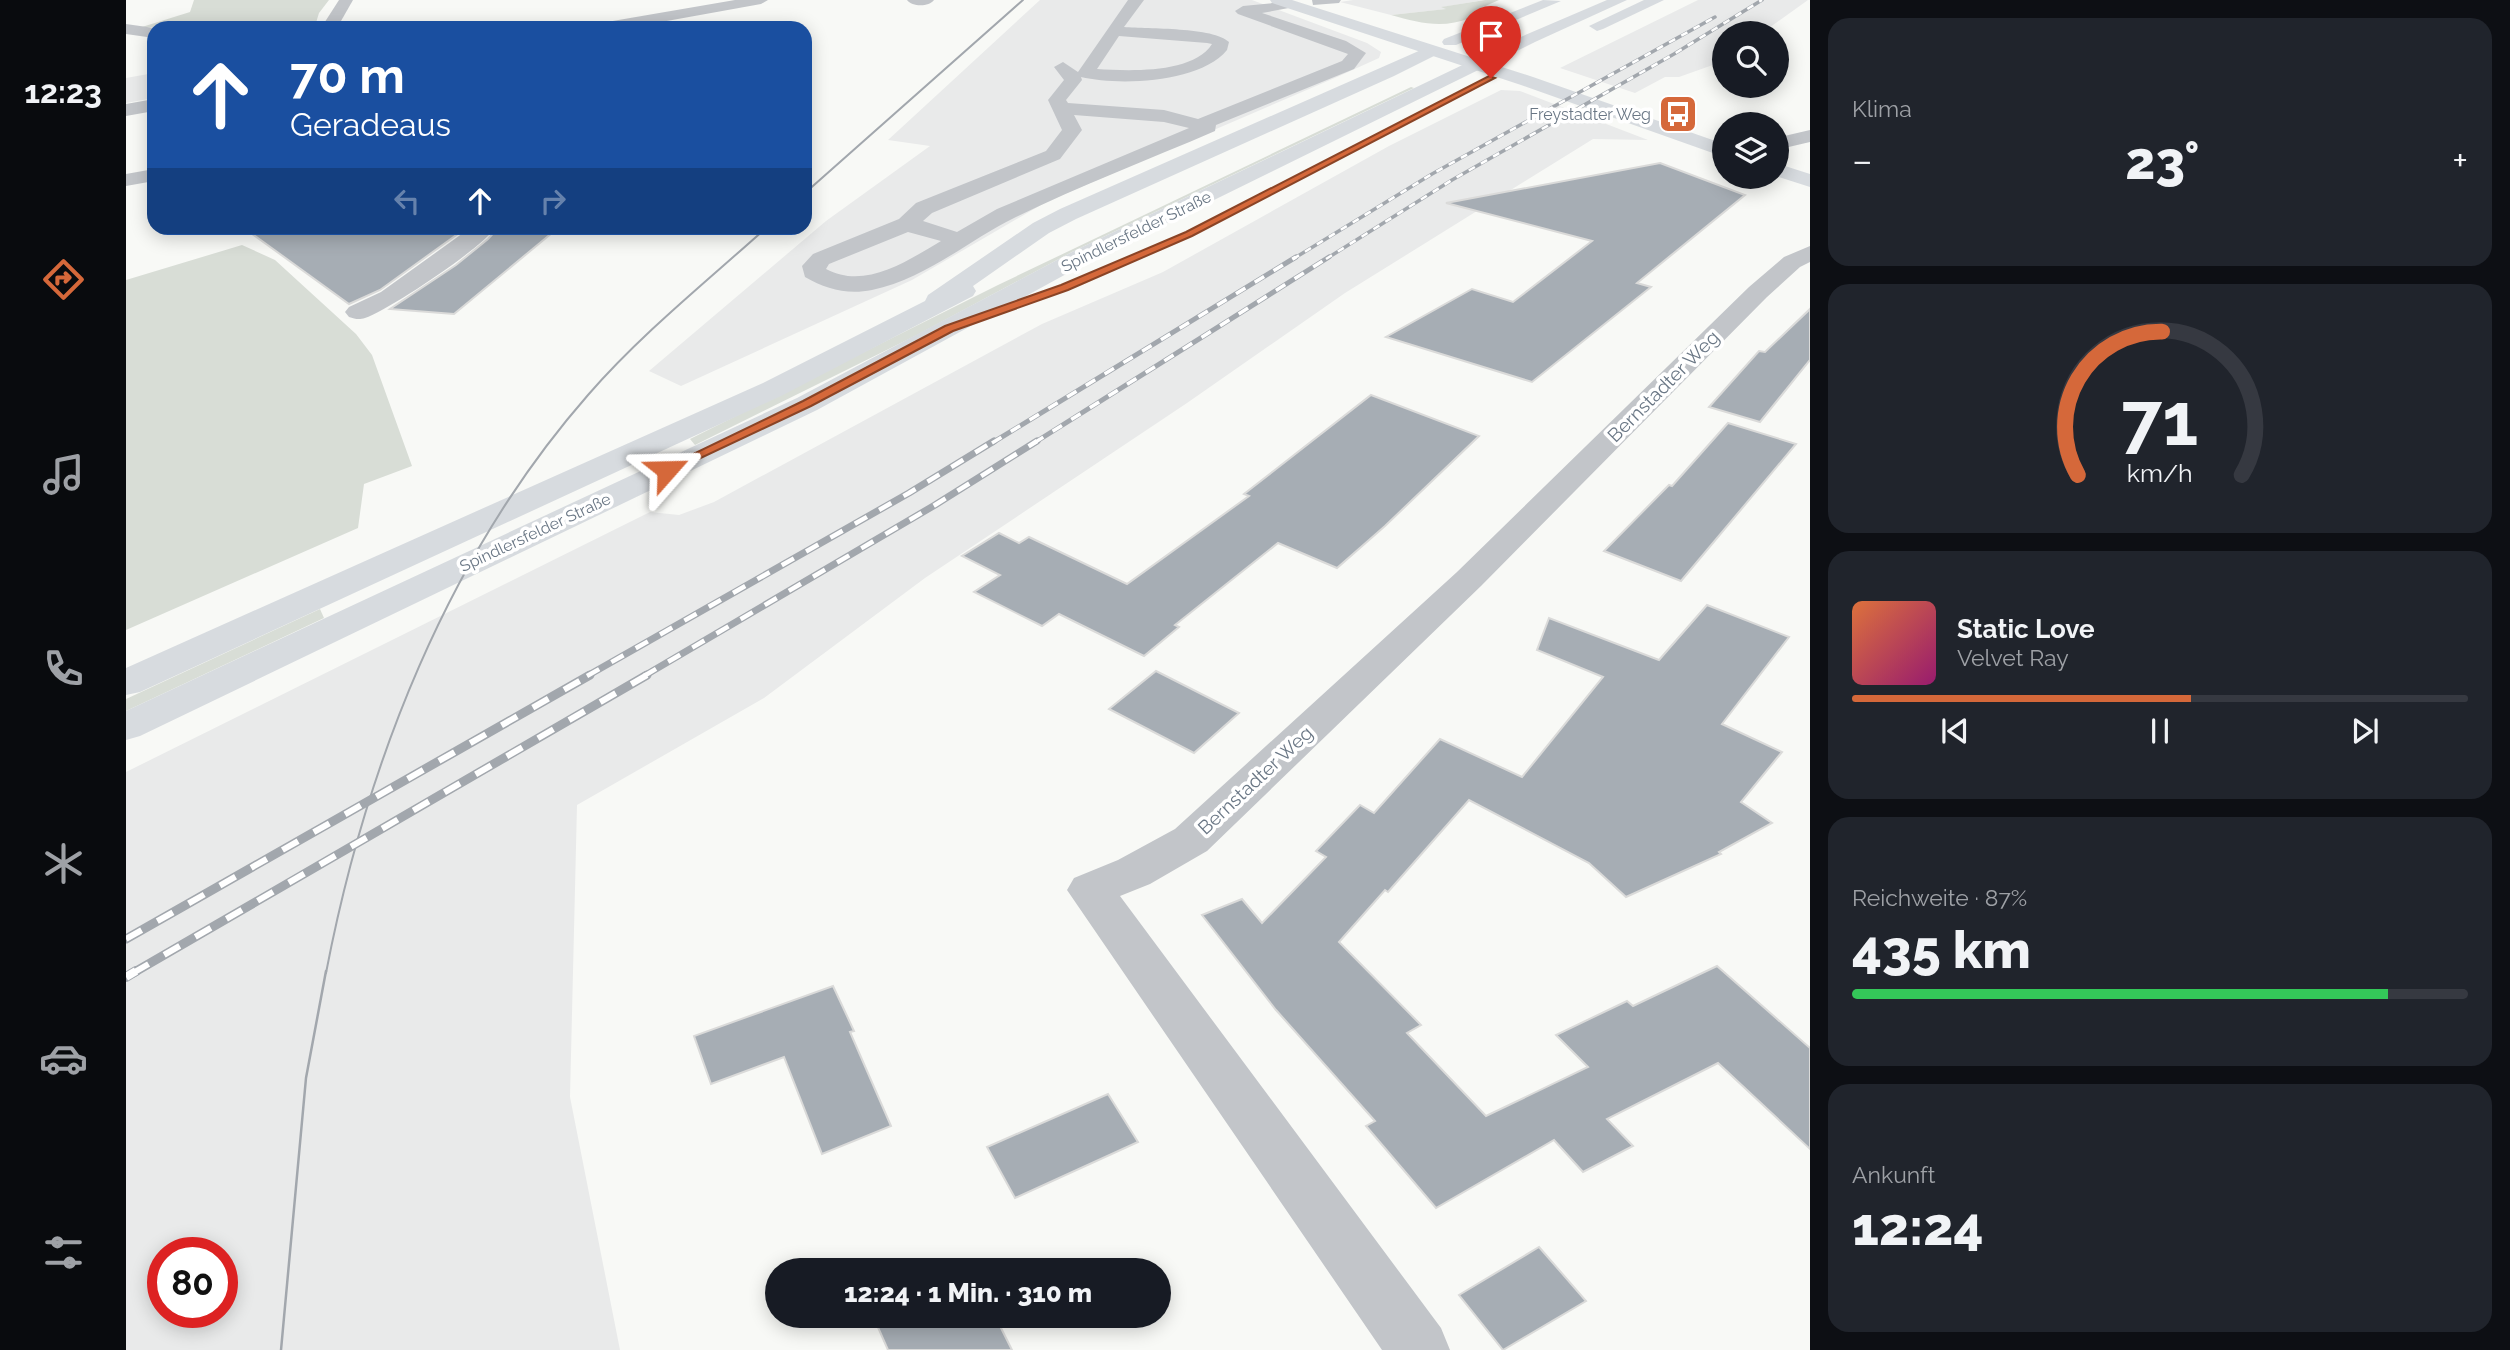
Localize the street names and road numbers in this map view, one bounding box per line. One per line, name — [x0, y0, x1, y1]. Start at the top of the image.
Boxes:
street label: Spindlersfelder Straße — [1058, 187, 1214, 276]
street label: Bernstadter Weg — [1603, 326, 1723, 446]
street label: Spindlersfelder Straße — [457, 489, 614, 576]
street label: Bernstadter Weg — [1193, 721, 1317, 839]

